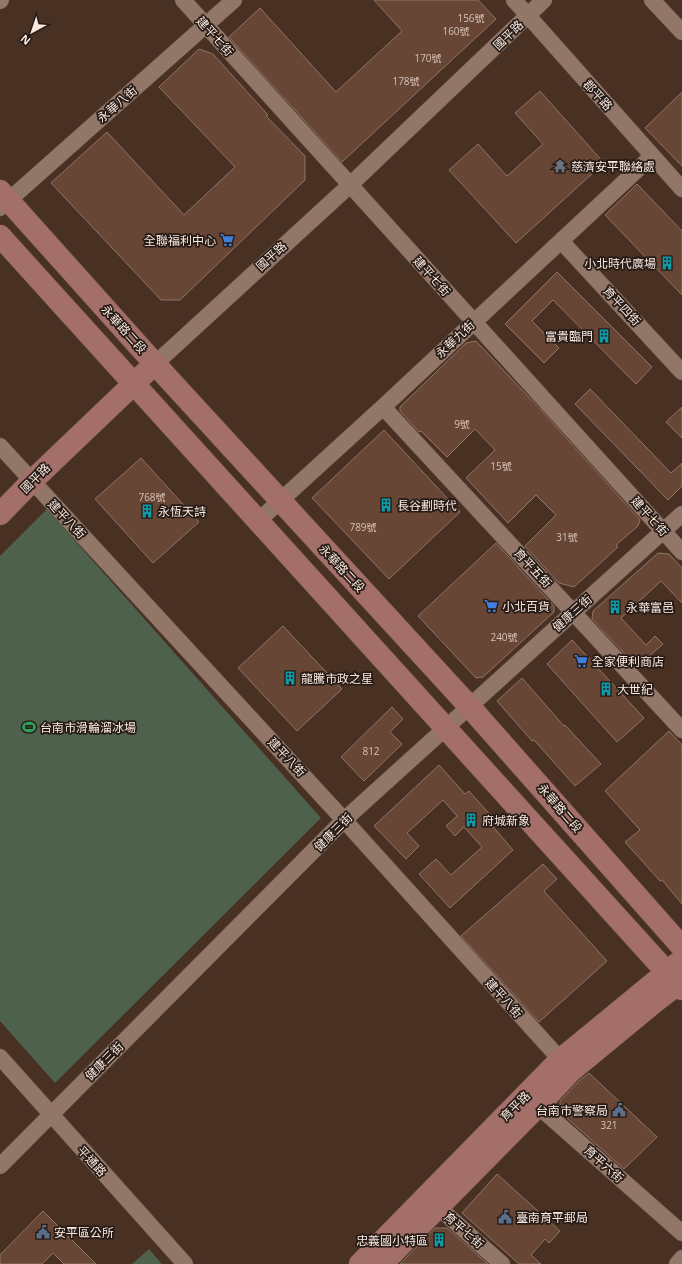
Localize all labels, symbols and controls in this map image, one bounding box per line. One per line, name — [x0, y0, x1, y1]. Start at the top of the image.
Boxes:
house number: 156號 — [457, 11, 485, 25]
north arrow — [12, 12, 52, 52]
street label: 建平七街 — [193, 12, 237, 60]
street label: 國平路 — [489, 16, 527, 54]
house number: 160號 — [442, 24, 470, 38]
text: N — [17, 31, 34, 49]
house number: 170號 — [414, 51, 442, 65]
house number: 178號 — [392, 74, 420, 88]
street label: 郡平路 — [580, 76, 616, 114]
street label: 永華八街 — [93, 82, 141, 126]
temple icon: 慈濟安平聯絡處 — [552, 158, 568, 174]
place label: 慈濟安平聯絡處 — [571, 158, 655, 175]
place label: 全聯福利中心 — [144, 232, 216, 249]
supermarket icon: 全聯福利中心 — [219, 232, 235, 248]
street label: 國平路 — [252, 238, 290, 274]
street label: 建平七街 — [410, 252, 454, 300]
place label: 小北時代廣場 — [584, 255, 656, 272]
building icon: 小北時代廣場 — [659, 255, 675, 271]
street label: 育平四街 — [599, 283, 645, 329]
street label: 永華路二段 — [98, 301, 150, 357]
street label: 永華九街 — [432, 316, 478, 362]
place label: 富貴臨門 — [545, 328, 593, 345]
building icon: 富貴臨門 — [596, 328, 612, 344]
house number: 9號 — [454, 417, 470, 431]
street label: 國平路 — [16, 459, 54, 497]
house number: 15號 — [490, 459, 512, 473]
house number: 768號 — [138, 490, 166, 504]
street label: 建平七街 — [628, 492, 672, 540]
street label: 建平八街 — [44, 496, 90, 542]
building icon: 長谷劃時代 — [378, 497, 394, 513]
place label: 長谷劃時代 — [397, 497, 457, 514]
building icon: 永恆天詩 — [139, 503, 155, 519]
place label: 永恆天詩 — [158, 503, 206, 520]
house number: 789號 — [349, 520, 377, 534]
house number: 31號 — [556, 530, 578, 544]
street label: 永華路二段 — [315, 540, 369, 596]
street label: 育平五街 — [510, 545, 556, 591]
street label: 健康三街 — [548, 591, 596, 635]
supermarket icon: 小北百貨 — [483, 598, 499, 614]
place label: 小北百貨 — [502, 598, 550, 615]
building icon: 永華富邑 — [607, 599, 623, 615]
place label: 永華富邑 — [626, 599, 674, 616]
house number: 240號 — [490, 630, 518, 644]
supermarket icon: 全家便利商店 — [573, 653, 589, 669]
place label: 全家便利商店 — [592, 653, 664, 670]
building icon: 龍騰市政之星 — [282, 670, 298, 686]
place label: 龍騰市政之星 — [301, 670, 373, 687]
building icon: 大世紀 — [598, 681, 614, 697]
place label: 大世紀 — [617, 681, 653, 698]
sports icon: 台南市滑輪溜冰場 — [21, 719, 37, 735]
place label: 台南市滑輪溜冰場 — [40, 719, 136, 736]
street label: 建平八街 — [264, 734, 310, 780]
house number: 812 — [362, 744, 380, 758]
street label: 永華路二段 — [534, 780, 586, 836]
street label: 健康三街 — [310, 809, 356, 855]
building icon: 府城新象 — [463, 812, 479, 828]
place label: 府城新象 — [482, 812, 530, 829]
street label: 建平八街 — [482, 974, 526, 1022]
street label: 健康三街 — [81, 1038, 127, 1084]
street label: 育平路 — [496, 1087, 534, 1125]
place label: 台南市警察局 — [536, 1102, 608, 1119]
public building icon: 台南市警察局 — [611, 1102, 627, 1118]
house number: 321 — [600, 1118, 618, 1132]
street label: 平通路 — [74, 1142, 110, 1180]
street label: 育平六街 — [580, 1142, 628, 1186]
street label: 育平七街 — [440, 1208, 488, 1252]
public building icon: 臺南育平郵局 — [497, 1209, 513, 1225]
place label: 臺南育平郵局 — [516, 1209, 588, 1226]
public building icon: 安平區公所 — [35, 1224, 51, 1240]
place label: 安平區公所 — [54, 1224, 114, 1241]
place label: 忠義國小特區 — [356, 1232, 428, 1249]
building icon: 忠義國小特區 — [431, 1232, 447, 1248]

